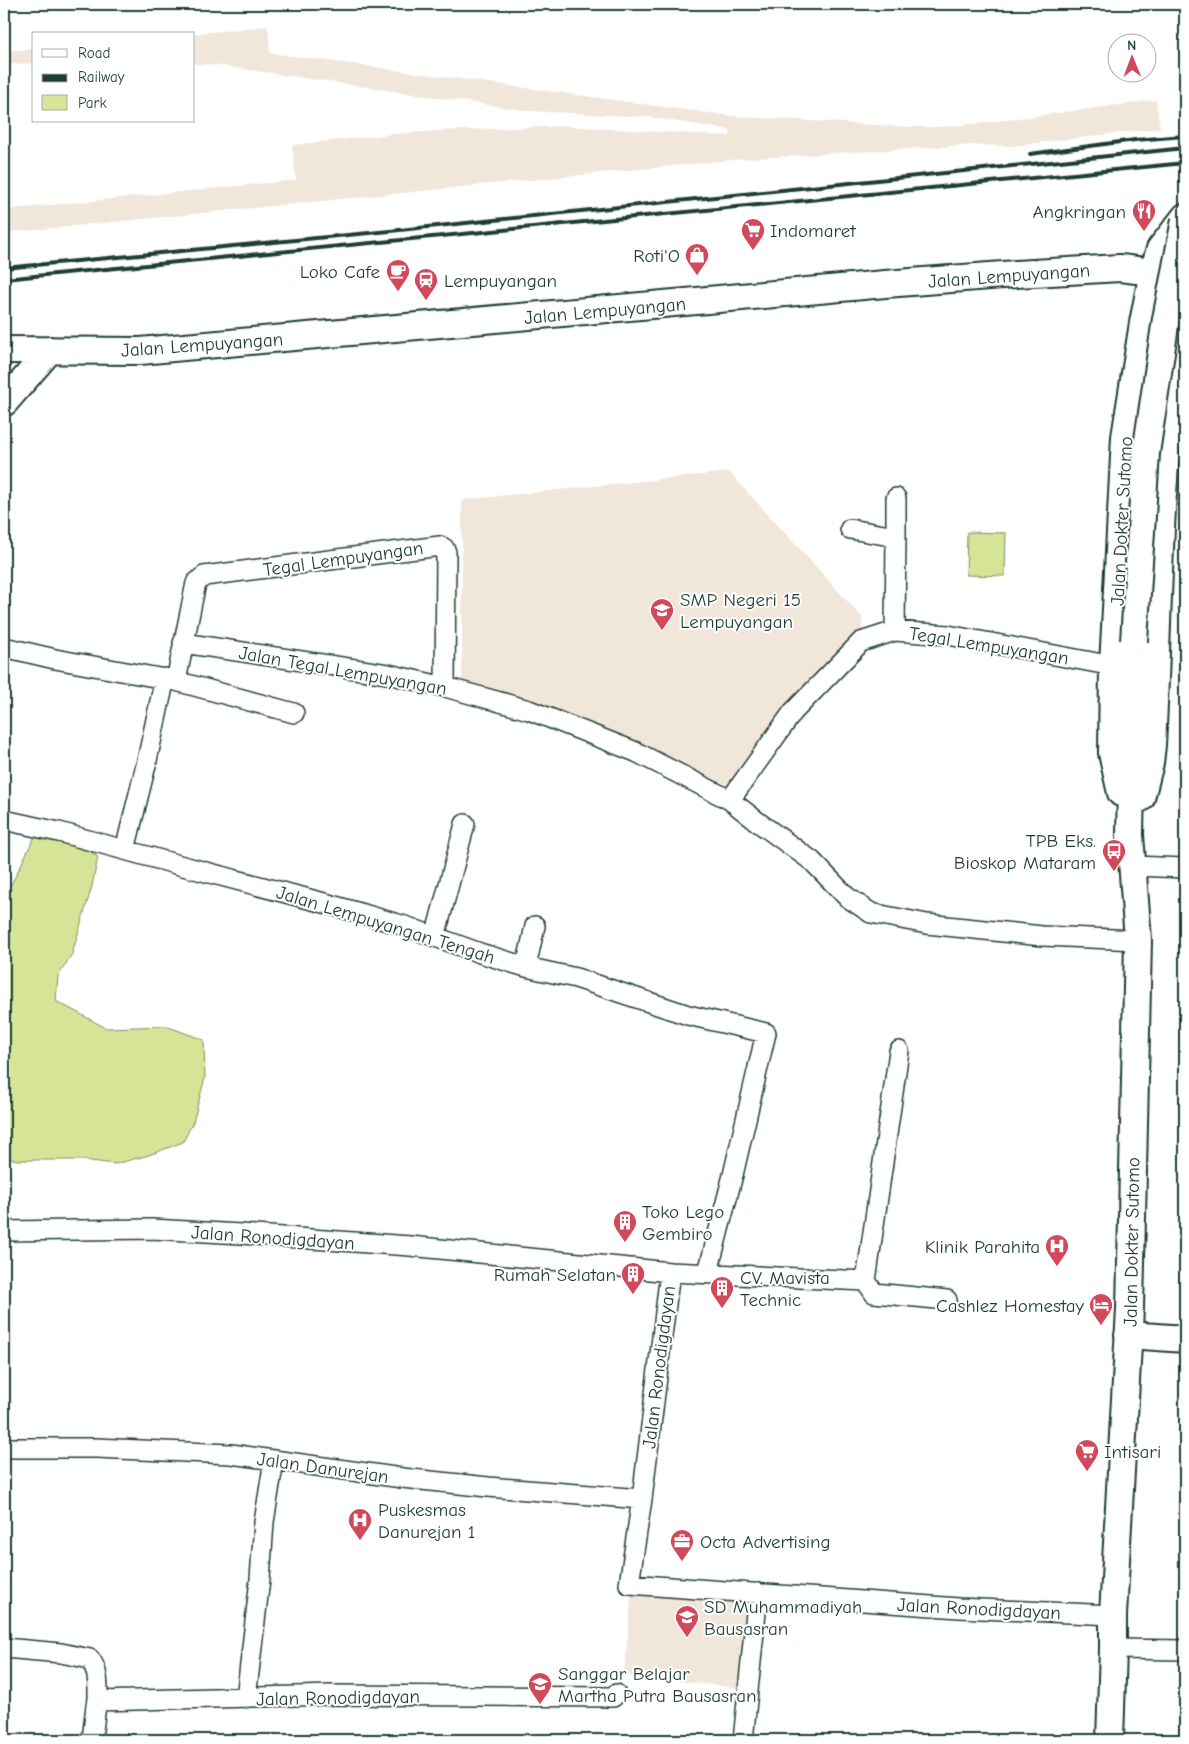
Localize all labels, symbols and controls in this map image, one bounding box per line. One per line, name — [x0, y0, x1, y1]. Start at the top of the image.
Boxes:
legend — [32, 32, 195, 122]
north arrow — [1106, 32, 1156, 82]
text: N — [1127, 37, 1136, 54]
text: Road — [78, 44, 110, 62]
text: Railway — [78, 68, 125, 86]
text: Park — [78, 94, 107, 112]
restaurant icon: Angkringan — [1131, 198, 1157, 232]
place label: Angkringan — [1032, 201, 1126, 223]
supermarket icon: Indomaret — [740, 217, 766, 251]
place label: Indomaret — [770, 220, 856, 242]
shop icon: Roti'O — [684, 242, 710, 276]
place label: Roti'O — [633, 245, 680, 267]
cafe icon: Loko Cafe — [385, 258, 411, 292]
street label: Jalan Lempuyangan — [927, 259, 1091, 293]
place label: Loko Cafe — [300, 261, 380, 283]
station icon: Lempuyangan — [413, 267, 439, 301]
place label: Lempuyangan — [444, 270, 557, 292]
street label: Jalan Lempuyangan — [523, 293, 687, 329]
street label: Jalan Lempuyangan — [120, 328, 284, 362]
street label: Jalan Dokter Sutomo — [1107, 436, 1137, 606]
street label: Tegal Lempuyangan — [262, 537, 425, 581]
place label: SMP Negeri 15 Lempuyangan — [680, 589, 801, 633]
school or university icon: SMP Negeri 15 Lempuyangan — [649, 597, 675, 631]
street label: Tegal Lempuyangan — [907, 622, 1070, 669]
street label: Jalan Tegal Lempuyangan — [237, 642, 448, 700]
place label: TPB Eks. Bioskop Mataram — [954, 830, 1096, 874]
bus stop icon: TPB Eks. Bioskop Mataram — [1101, 838, 1127, 872]
street label: Jalan Lempuyangan Tengah — [274, 881, 498, 969]
street label: Jalan Dokter Sutomo — [1120, 1157, 1144, 1327]
place label: Toko Lego Gembiro — [642, 1201, 724, 1245]
building icon: Toko Lego Gembiro — [612, 1209, 638, 1243]
street label: Jalan Ronodigdayan — [190, 1221, 355, 1255]
hospital icon: Klinik Parahita — [1044, 1233, 1070, 1267]
place label: Klinik Parahita — [925, 1236, 1040, 1258]
building icon: Rumah Selatan — [620, 1261, 646, 1295]
place label: Rumah Selatan — [494, 1264, 616, 1286]
place label: CV. Mavista Technic — [740, 1267, 830, 1311]
building icon: CV. Mavista Technic — [709, 1275, 735, 1309]
street label: Jalan Ronodigdayan — [638, 1284, 680, 1450]
hotel icon: Cashlez Homestay — [1088, 1292, 1114, 1326]
place label: Cashlez Homestay — [936, 1295, 1085, 1317]
supermarket icon: Intisari — [1074, 1438, 1100, 1472]
place label: Intisari — [1104, 1441, 1161, 1463]
street label: Jalan Danurejan — [256, 1448, 390, 1488]
place label: Puskesmas Danurejan 1 — [378, 1499, 475, 1543]
hospital icon: Puskesmas Danurejan 1 — [347, 1507, 373, 1541]
office icon: Octa Advertising — [669, 1528, 695, 1562]
place label: Octa Advertising — [700, 1531, 831, 1553]
street label: Jalan Ronodigdayan — [897, 1594, 1061, 1624]
place label: SD Muhammadiyah Bausasran — [704, 1596, 862, 1640]
school or university icon: SD Muhammadiyah Bausasran — [674, 1604, 700, 1638]
place label: Sanggar Belajar Martha Putra Bausasran — [558, 1663, 757, 1707]
school or university icon: Sanggar Belajar Martha Putra Bausasran — [527, 1671, 553, 1705]
street label: Jalan Ronodigdayan — [256, 1686, 420, 1710]

